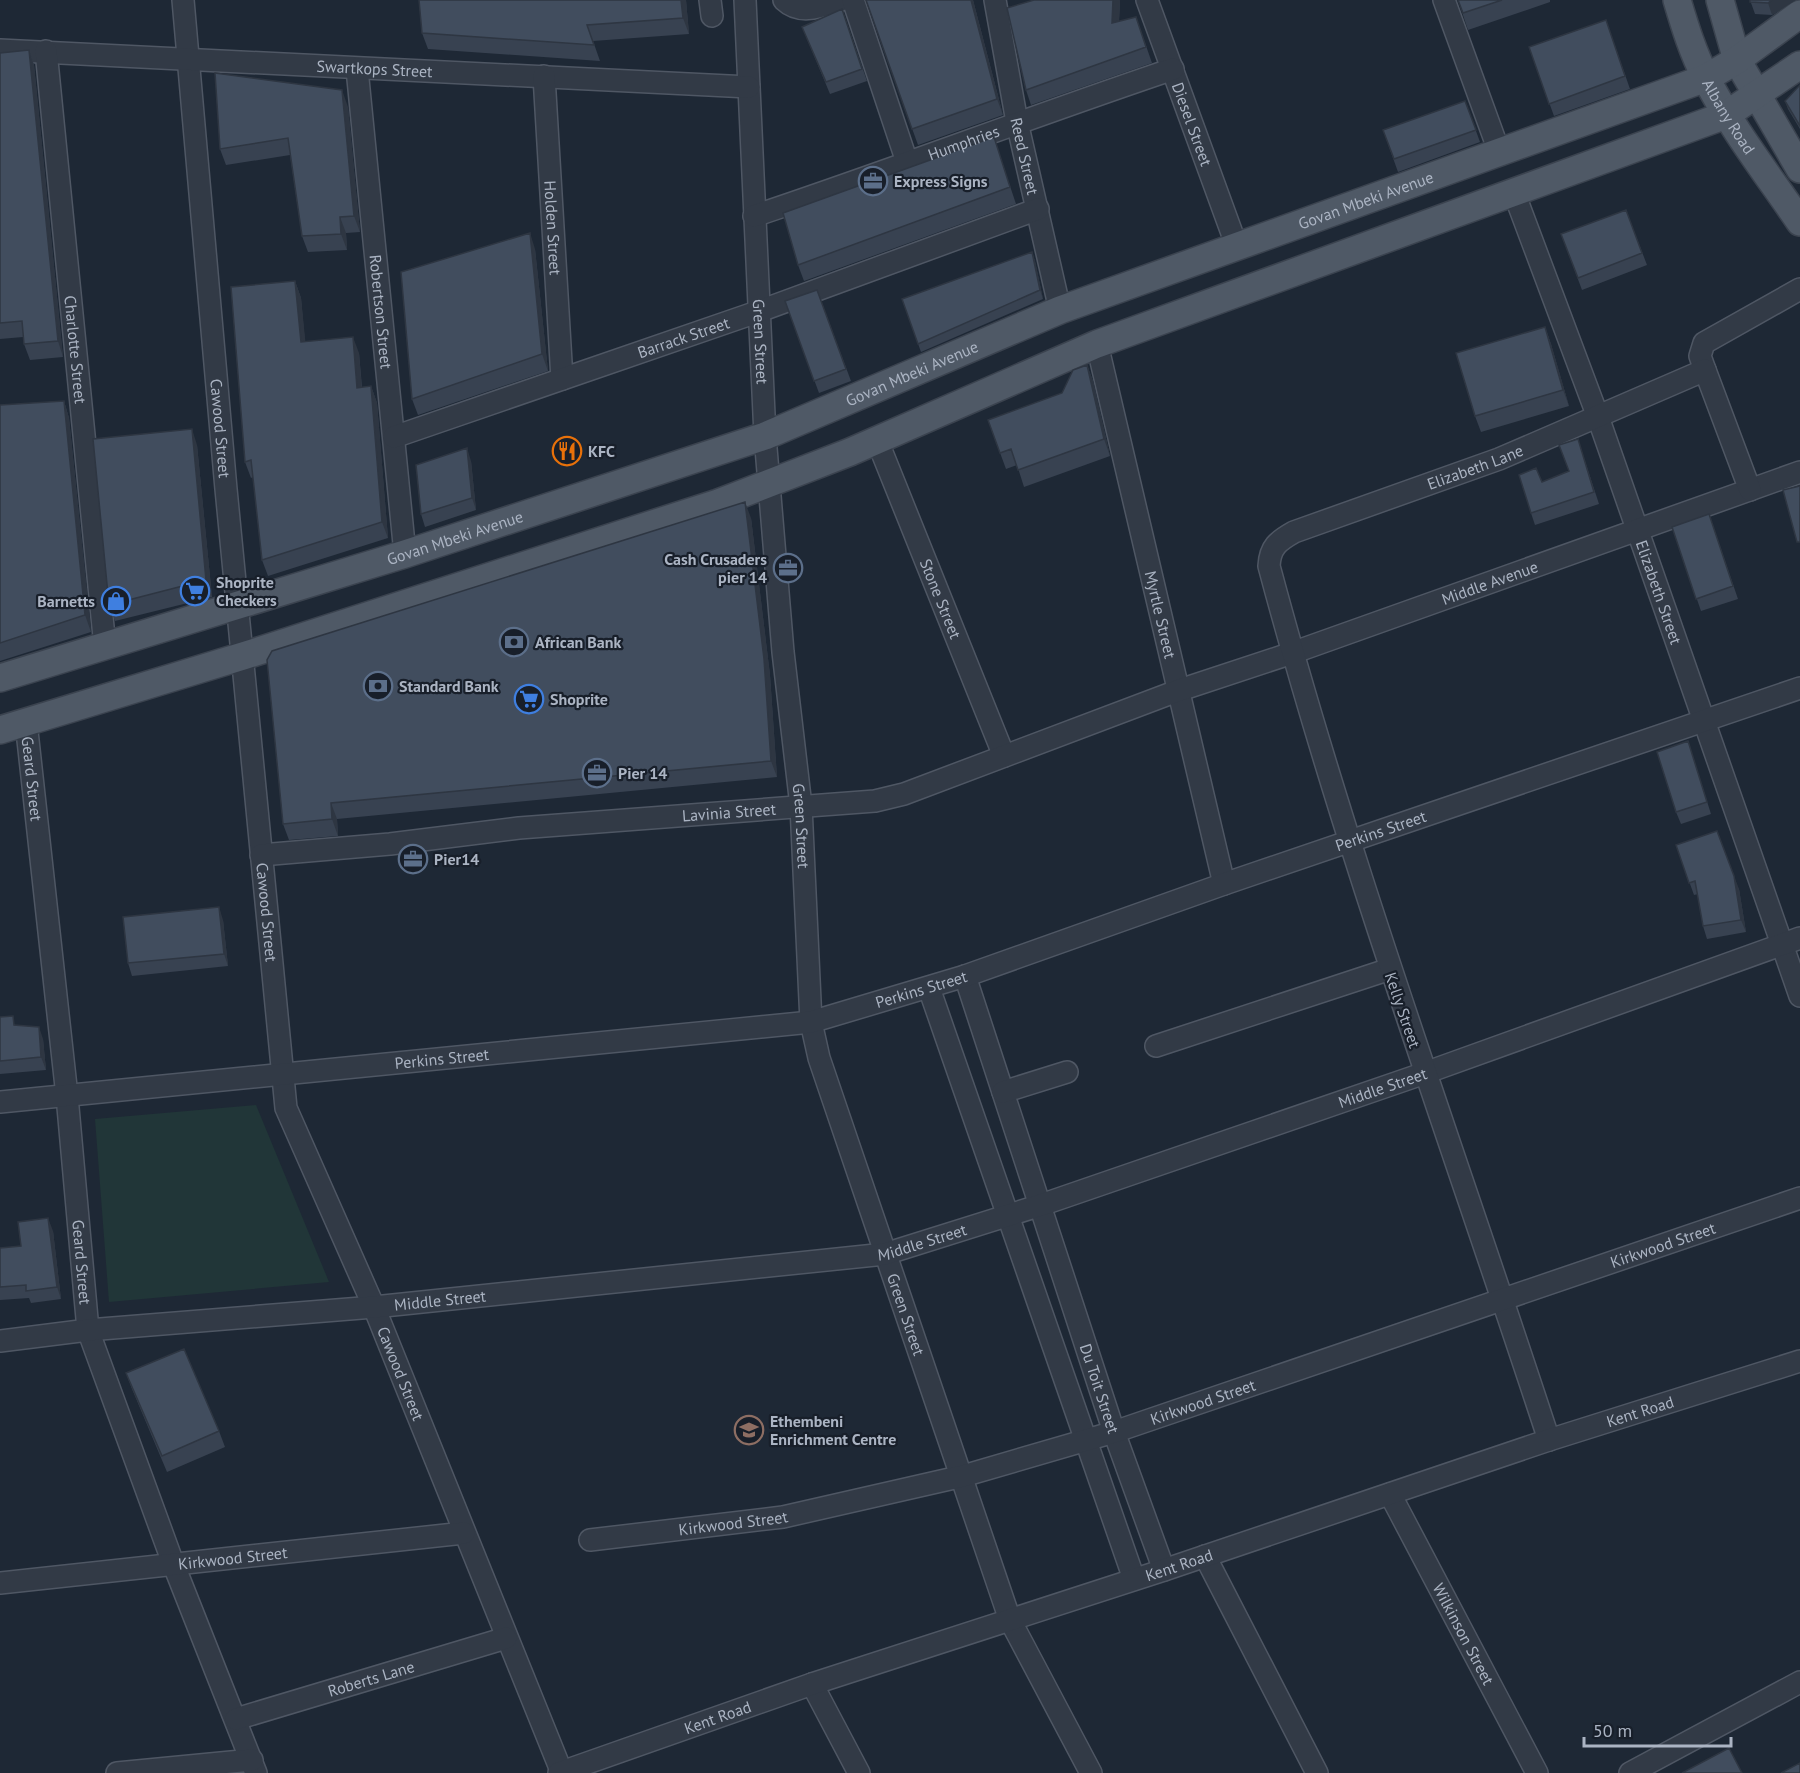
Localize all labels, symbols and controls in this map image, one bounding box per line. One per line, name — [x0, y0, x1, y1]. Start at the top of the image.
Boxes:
street label: Swartkops Street — [316, 56, 434, 81]
street label: Albany Road — [1698, 75, 1759, 158]
street label: Diesel Street — [1168, 79, 1217, 169]
street label: Reed Street — [1006, 116, 1043, 197]
street label: Humphries — [925, 121, 1002, 165]
office icon: Express Signs — [857, 165, 889, 197]
street label: Govan Mbeki Avenue — [1295, 167, 1436, 234]
place label: Express Signs — [894, 171, 988, 191]
street label: Holden Street — [540, 180, 566, 276]
street label: Robertson Street — [365, 254, 397, 370]
street label: Charlotte Street — [60, 295, 91, 405]
street label: Green Street — [749, 299, 773, 385]
street label: Barrack Street — [635, 312, 732, 362]
street label: Govan Mbeki Avenue — [843, 336, 981, 410]
street label: Cawood Street — [206, 378, 235, 479]
restaurant icon: KFC — [551, 435, 583, 467]
street label: Elizabeth Lane — [1424, 440, 1526, 494]
place label: KFC — [588, 441, 615, 461]
street label: Govan Mbeki Avenue — [384, 506, 525, 569]
street label: Elizabeth Street — [1632, 538, 1687, 647]
place label: Cash Crusaders pier 14 — [664, 549, 767, 587]
office icon: Cash Crusaders pier 14 — [772, 552, 804, 584]
street label: Stone Street — [916, 556, 966, 642]
street label: Middle Avenue — [1439, 556, 1540, 609]
street label: Myrtle Street — [1141, 569, 1181, 661]
place label: Shoprite Checkers — [216, 572, 277, 610]
supermarket icon: Shoprite Checkers — [179, 575, 211, 607]
shop icon: Barnetts — [100, 585, 132, 617]
place label: Barnetts — [37, 591, 95, 611]
bank icon: African Bank — [498, 626, 530, 658]
place label: African Bank — [535, 632, 621, 652]
bank icon: Standard Bank — [362, 670, 394, 702]
place label: Standard Bank — [399, 676, 499, 696]
supermarket icon: Shoprite — [513, 683, 545, 715]
place label: Shoprite — [550, 689, 608, 709]
street label: Geard Street — [18, 735, 47, 823]
office icon: Pier 14 — [581, 757, 613, 789]
place label: Pier 14 — [618, 763, 667, 783]
street label: Green Street — [788, 782, 814, 869]
street label: Lavinia Street — [681, 799, 777, 826]
street label: Perkins Street — [1333, 806, 1429, 855]
office icon: Pier14 — [397, 843, 429, 875]
place label: Pier14 — [434, 849, 479, 869]
street label: Cawood Street — [252, 862, 282, 963]
street label: Perkins Street — [873, 966, 970, 1012]
street label: Kelly Street — [1381, 970, 1425, 1051]
street label: Perkins Street — [394, 1044, 490, 1073]
street label: Middle Street — [1336, 1063, 1430, 1112]
street label: Kirkwood Street — [1608, 1217, 1718, 1272]
street label: Geard Street — [68, 1219, 96, 1306]
street label: Middle Street — [877, 1219, 969, 1265]
street label: Green Street — [883, 1271, 929, 1358]
street label: Middle Street — [393, 1285, 487, 1315]
street label: Cawood Street — [373, 1324, 429, 1424]
street label: Du Toit Street — [1076, 1341, 1124, 1436]
street label: Kirkwood Street — [1148, 1374, 1258, 1429]
street label: Kent Road — [1604, 1391, 1676, 1431]
place label: Ethembeni Enrichment Centre — [770, 1411, 896, 1449]
school or university icon: Ethembeni Enrichment Centre — [733, 1414, 765, 1446]
street label: Kirkwood Street — [677, 1506, 790, 1539]
street label: Kirkwood Street — [177, 1542, 289, 1574]
street label: Kent Road — [1143, 1544, 1215, 1585]
street label: Wilkinson Street — [1429, 1579, 1499, 1689]
street label: Roberts Lane — [325, 1656, 417, 1701]
street label: Kent Road — [681, 1696, 754, 1738]
scale bar — [1584, 1710, 1731, 1748]
text: 50 m — [1593, 1719, 1632, 1742]

